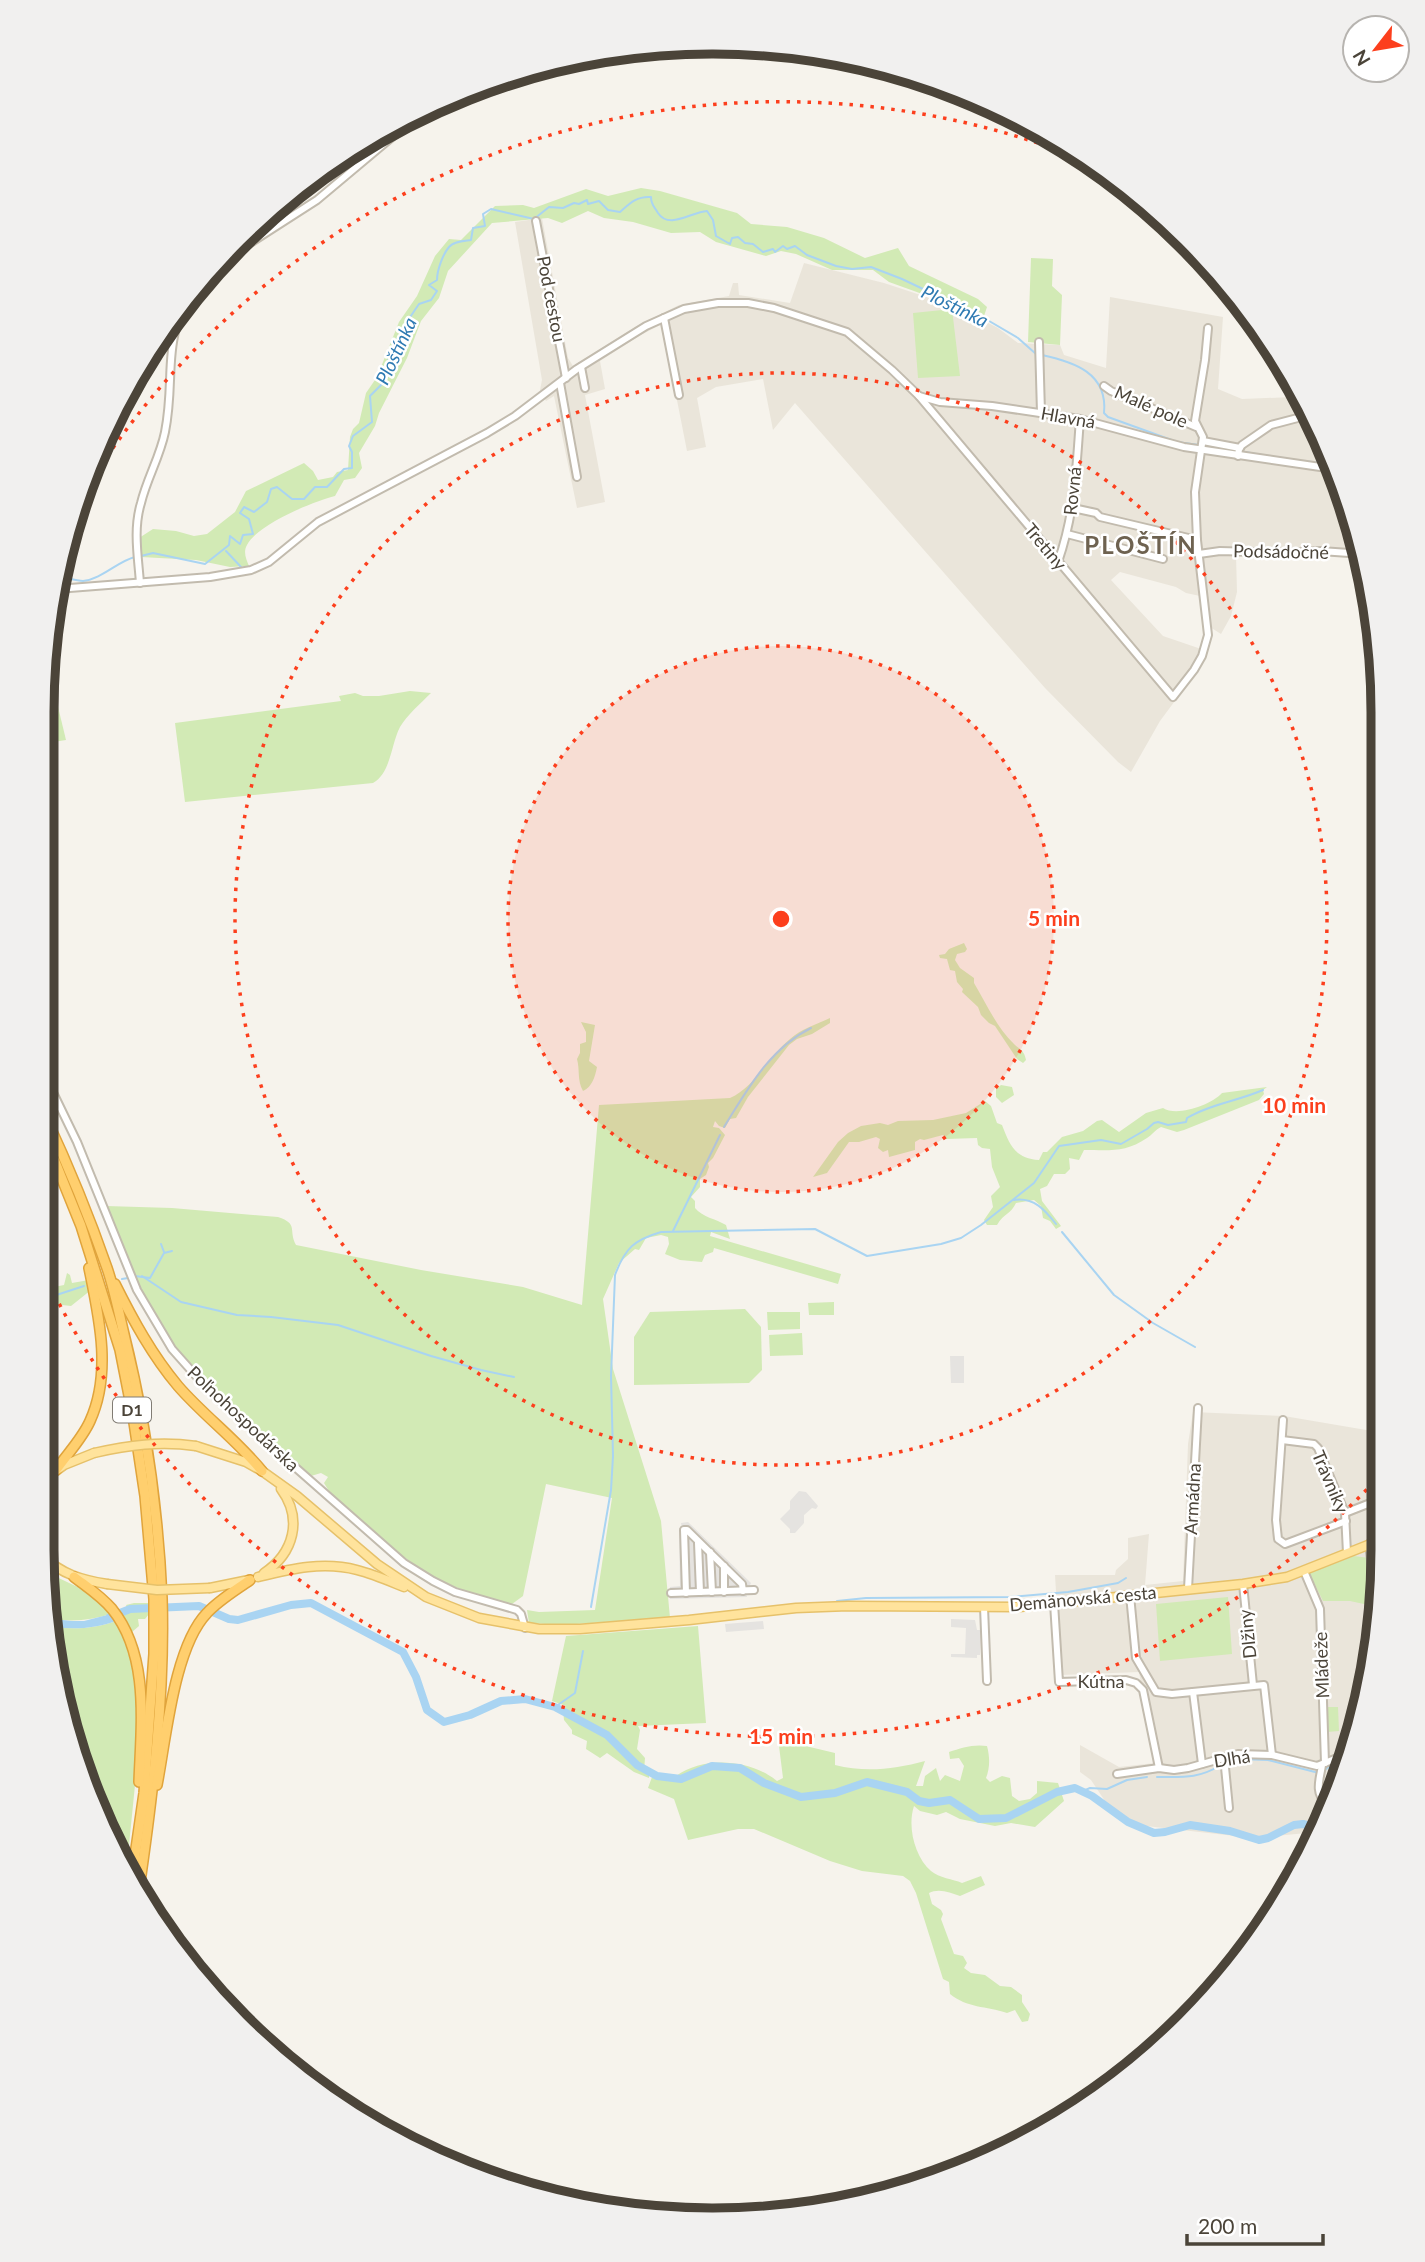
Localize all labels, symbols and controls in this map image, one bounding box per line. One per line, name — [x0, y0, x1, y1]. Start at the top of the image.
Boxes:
north arrow — [1341, 14, 1411, 84]
text: N — [1347, 46, 1375, 70]
street label: Pod cestou — [533, 254, 571, 344]
water label: Ploštínka — [918, 280, 992, 332]
water label: Ploštínka — [370, 314, 421, 388]
street label: Malé pole — [1111, 380, 1191, 432]
street label: Hlavná — [1039, 401, 1097, 433]
street label: Rovná — [1059, 465, 1086, 516]
street label: Tretiny — [1020, 518, 1072, 575]
district label: PLOŠTÍN — [1084, 530, 1198, 559]
street label: Podsádočné — [1233, 539, 1329, 563]
text: 5 min — [1028, 905, 1080, 930]
centre of rings — [769, 907, 793, 931]
text: 10 min — [1262, 1092, 1326, 1117]
street label: Poľnohospodárska — [183, 1361, 304, 1476]
road number: D1 — [113, 1398, 151, 1422]
street label: Trávniky — [1308, 1447, 1354, 1517]
street label: Armádna — [1179, 1463, 1205, 1535]
street label: Demänovská cesta — [1008, 1581, 1157, 1615]
street label: Dlžiny — [1233, 1608, 1261, 1660]
street label: Mládeže — [1309, 1631, 1333, 1699]
street label: Kútna — [1078, 1670, 1124, 1692]
text: 15 min — [749, 1723, 813, 1748]
street label: Dlhá — [1212, 1744, 1252, 1772]
scale bar — [1187, 2202, 1324, 2246]
text: 200 m — [1198, 2213, 1257, 2238]

